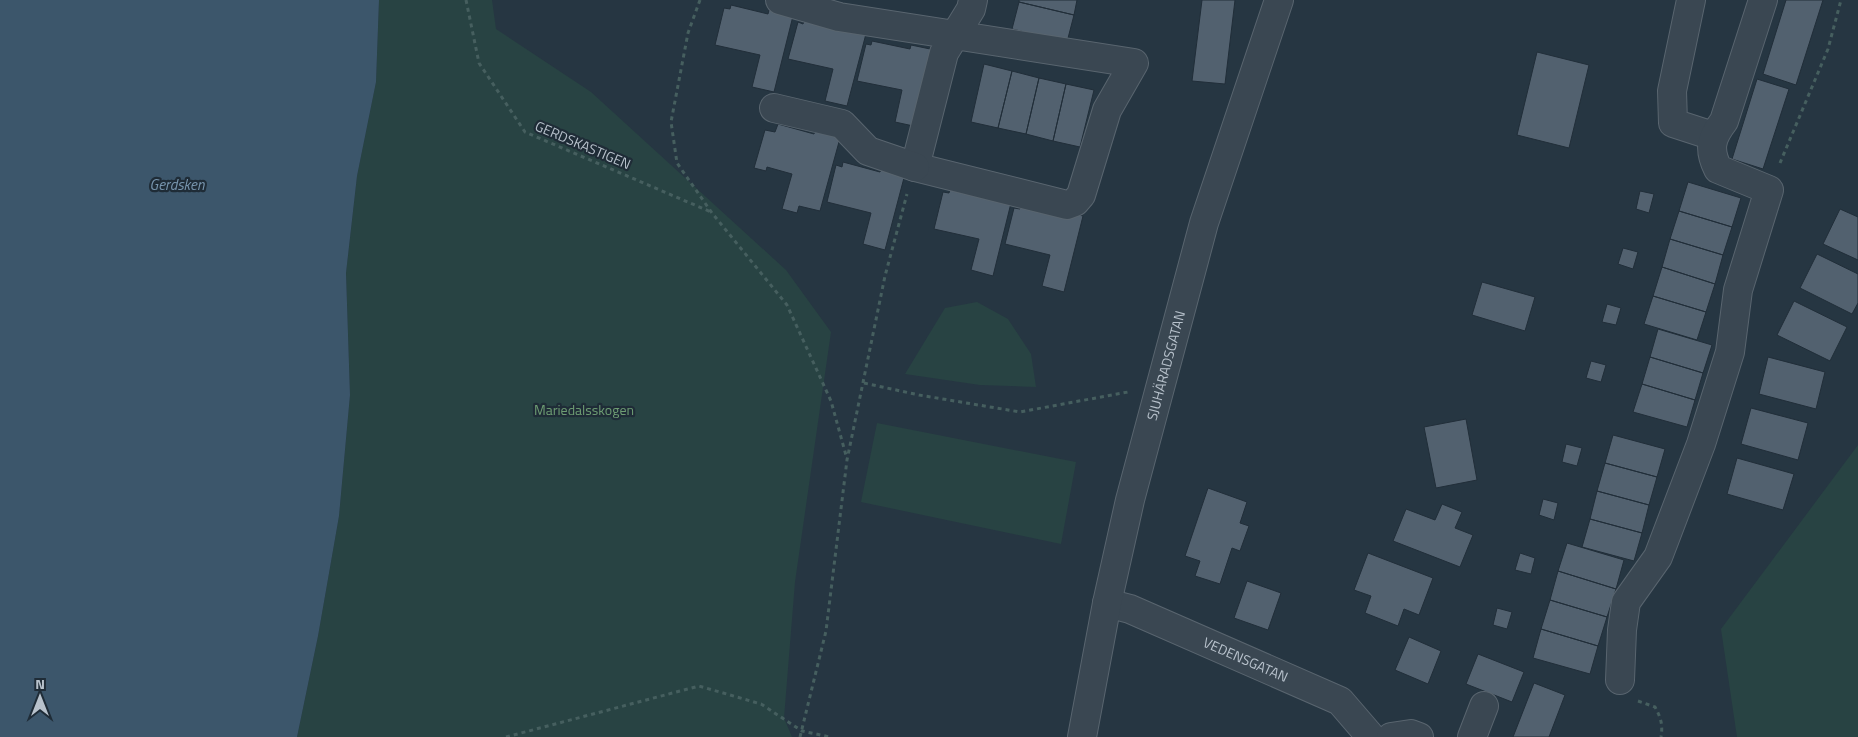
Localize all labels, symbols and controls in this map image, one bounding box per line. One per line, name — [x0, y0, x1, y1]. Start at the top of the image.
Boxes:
street label: GERDSKASTIGEN — [532, 115, 634, 174]
water label: Gerdsken — [150, 173, 205, 196]
street label: SJUHÄRADSGATAN — [1141, 308, 1190, 423]
park label: Mariedalsskogen — [534, 399, 634, 420]
street label: VEDENSGATAN — [1200, 631, 1292, 687]
north arrow — [15, 672, 65, 722]
text: N — [35, 673, 45, 694]

